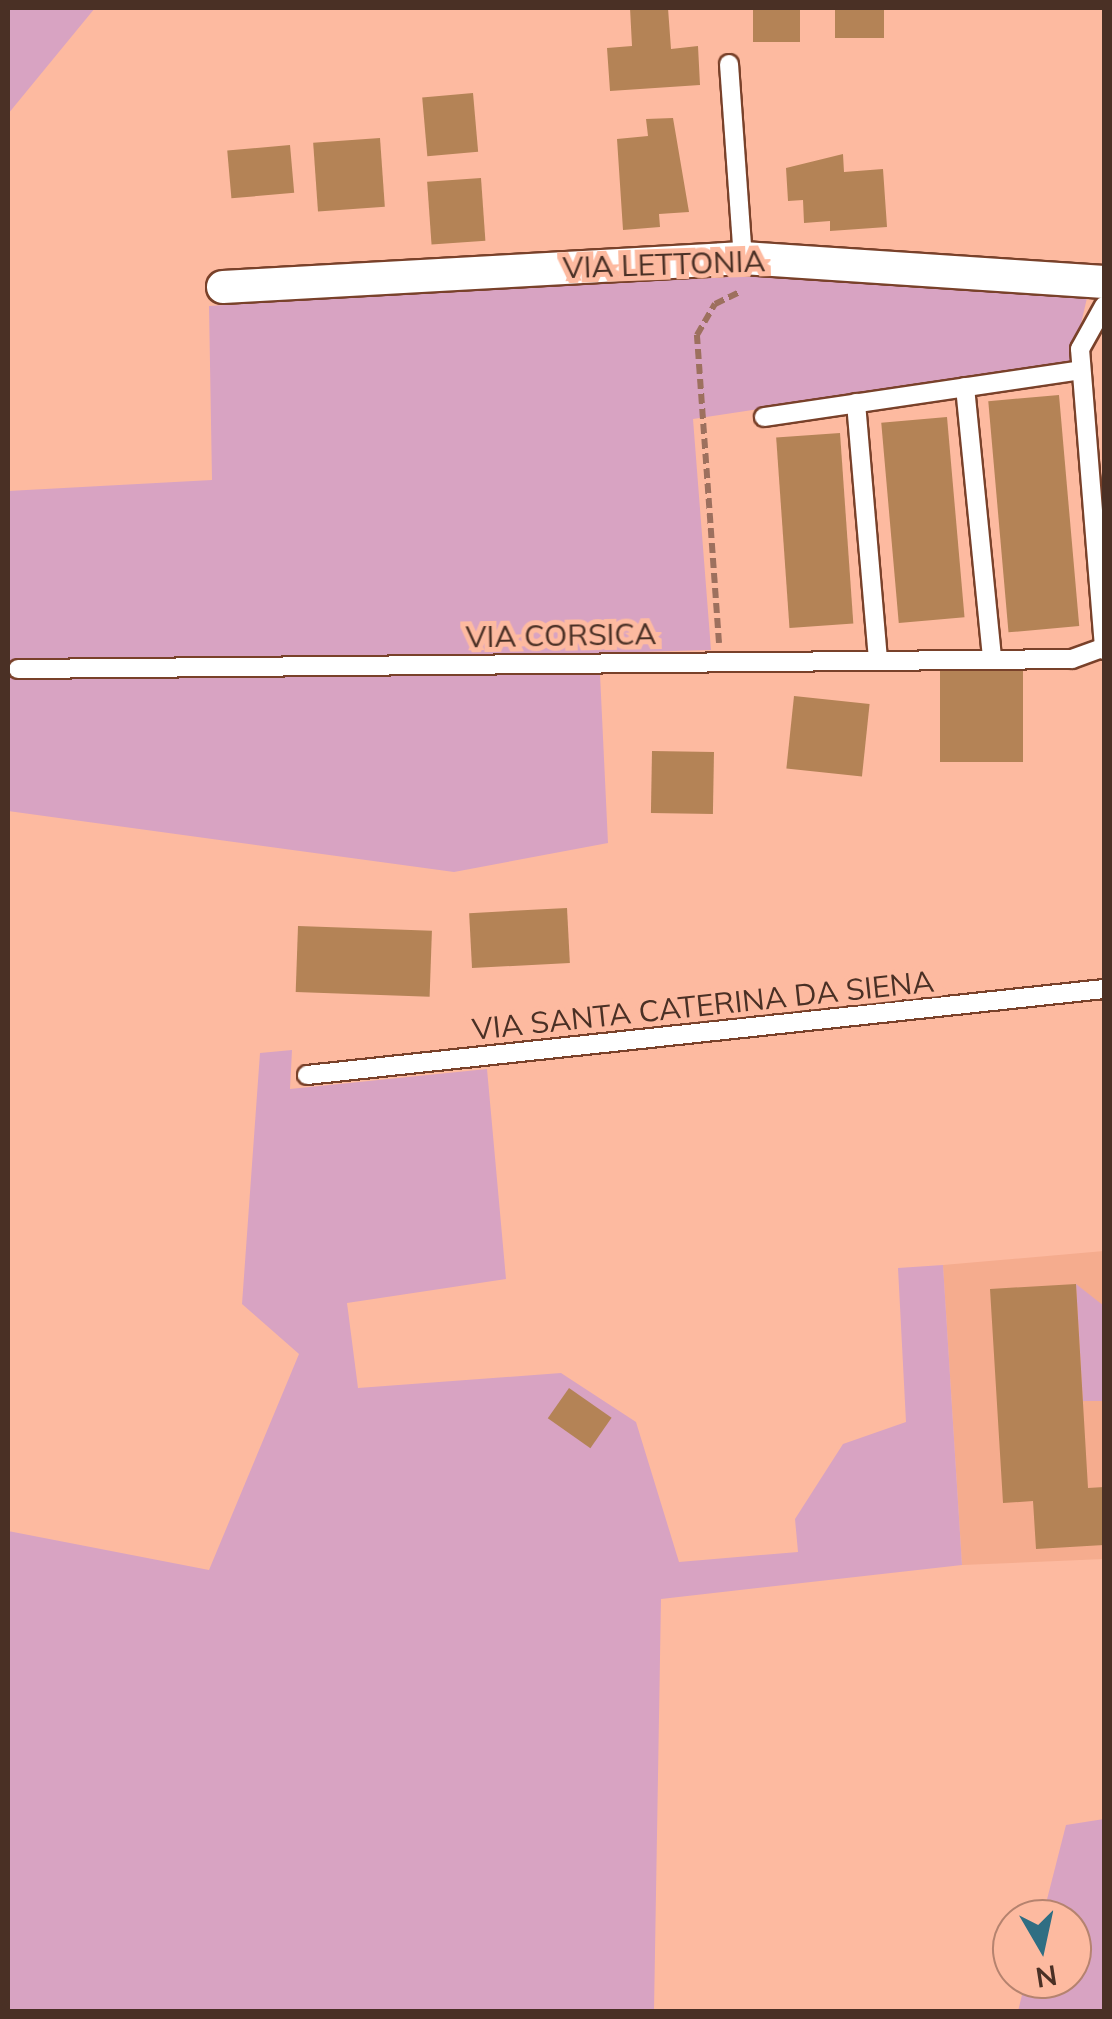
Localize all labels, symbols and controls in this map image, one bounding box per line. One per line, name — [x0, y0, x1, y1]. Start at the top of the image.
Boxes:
street label: VIA LETTONIA — [562, 242, 766, 286]
street label: VIA CORSICA — [465, 615, 657, 655]
street label: VIA SANTA CATERINA DA SIENA — [470, 963, 936, 1047]
north arrow — [992, 1899, 1092, 1999]
text: N — [1033, 1958, 1060, 1996]

